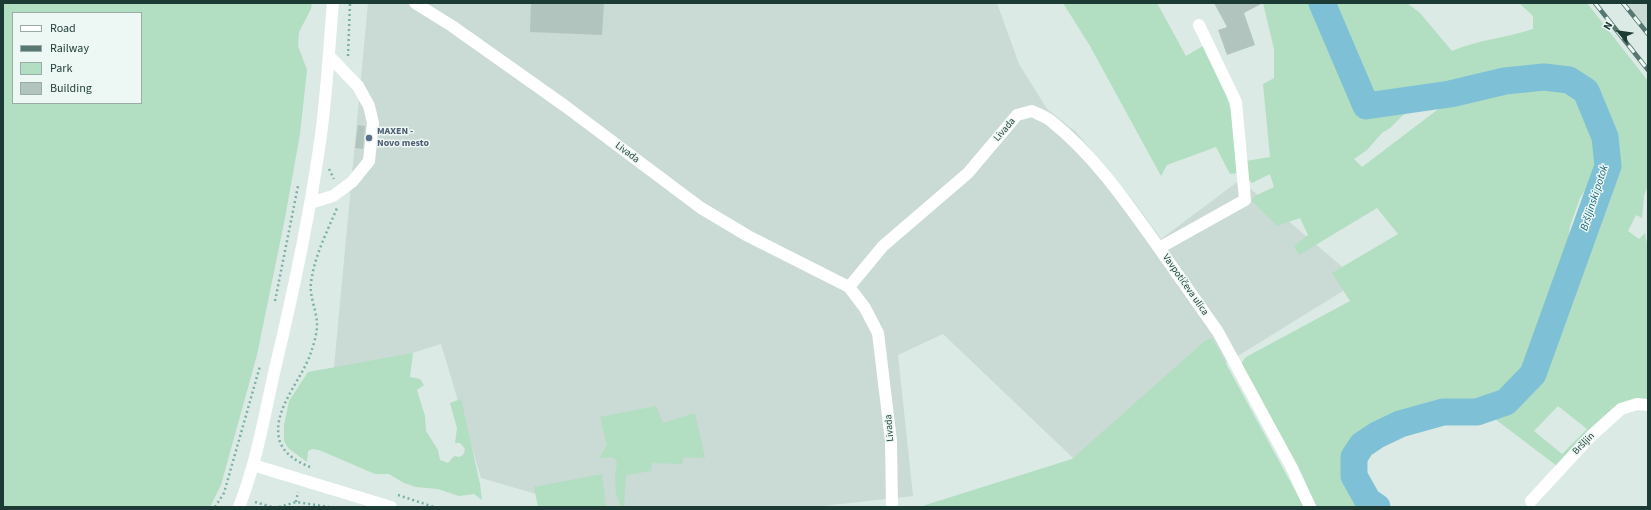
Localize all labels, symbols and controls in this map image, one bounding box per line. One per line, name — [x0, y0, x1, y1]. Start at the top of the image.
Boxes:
legend — [12, 12, 142, 104]
north arrow — [1599, 12, 1639, 52]
text: N — [1600, 19, 1616, 33]
text: Road — [50, 20, 76, 37]
text: Railway — [50, 40, 89, 57]
text: Park — [50, 60, 72, 77]
text: Building — [50, 80, 92, 97]
street label: Livada — [991, 116, 1019, 144]
place label: MAXEN - Novo mesto — [377, 126, 429, 150]
marker: MAXEN - Novo mesto — [364, 133, 374, 143]
street label: Livada — [612, 140, 642, 166]
water label: Bršljinski potok — [1578, 163, 1612, 233]
street label: Vavpotičeva ulica — [1159, 252, 1211, 318]
street label: Livada — [883, 414, 897, 442]
street label: Bršljin — [1570, 430, 1598, 458]

